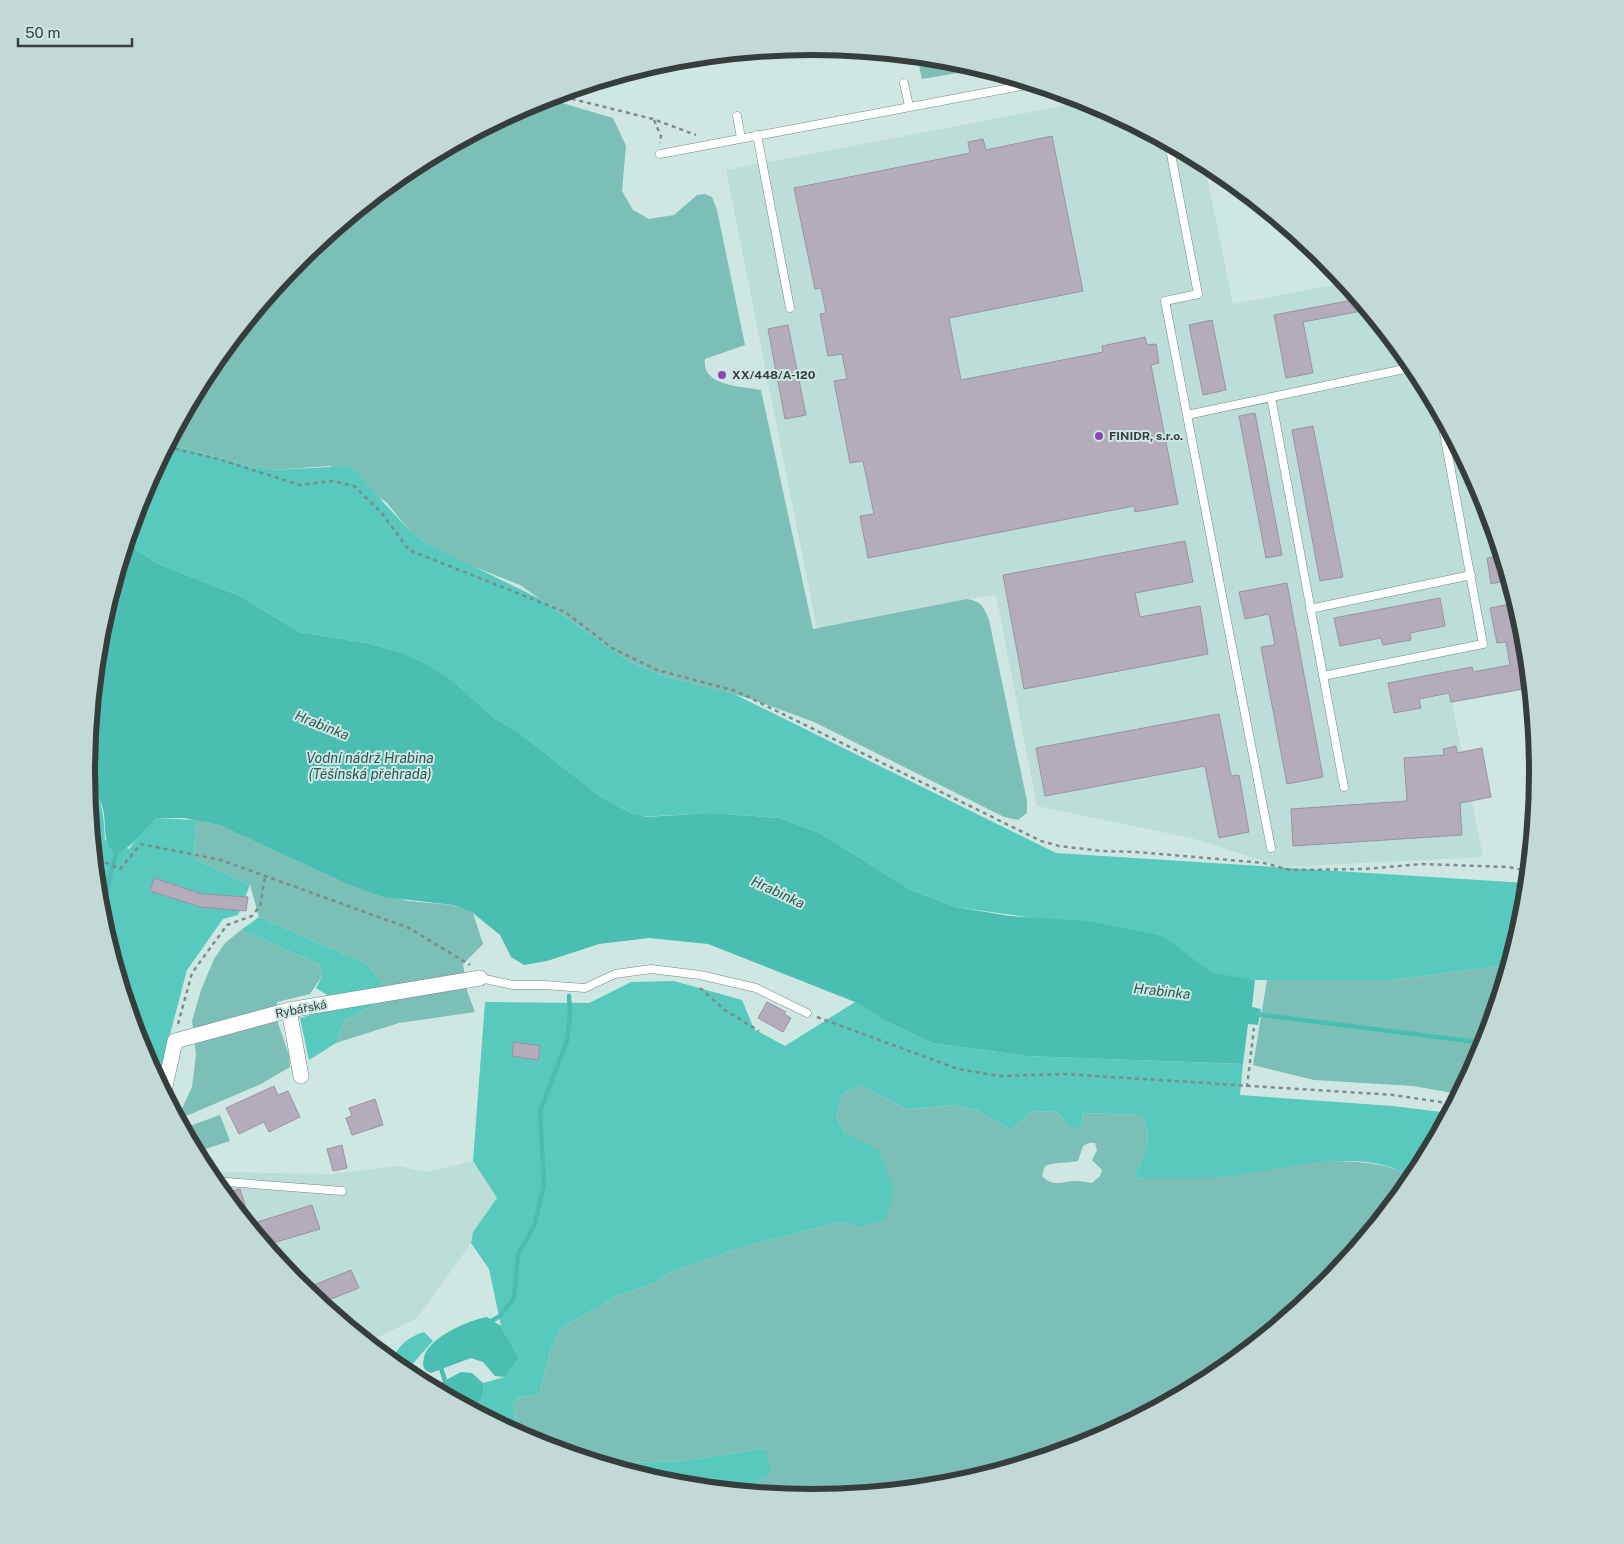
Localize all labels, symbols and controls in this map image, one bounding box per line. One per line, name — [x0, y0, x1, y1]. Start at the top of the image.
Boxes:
scale bar — [18, 15, 131, 47]
text: 50 m — [25, 24, 60, 41]
place label: XX/448/A-120 — [732, 368, 816, 382]
marker: XX/448/A-120 — [716, 369, 728, 381]
place label: FINIDR, s.r.o. — [1109, 429, 1183, 443]
marker: FINIDR, s.r.o. — [1093, 430, 1105, 442]
water label: Hrabinka — [293, 707, 351, 743]
water label: Vodní nádrž Hrabina (Těšínská přehrada) — [306, 750, 434, 782]
water label: Hrabinka — [749, 873, 807, 911]
water label: Hrabinka — [1133, 980, 1191, 1002]
street label: Rybářská — [274, 997, 328, 1021]

